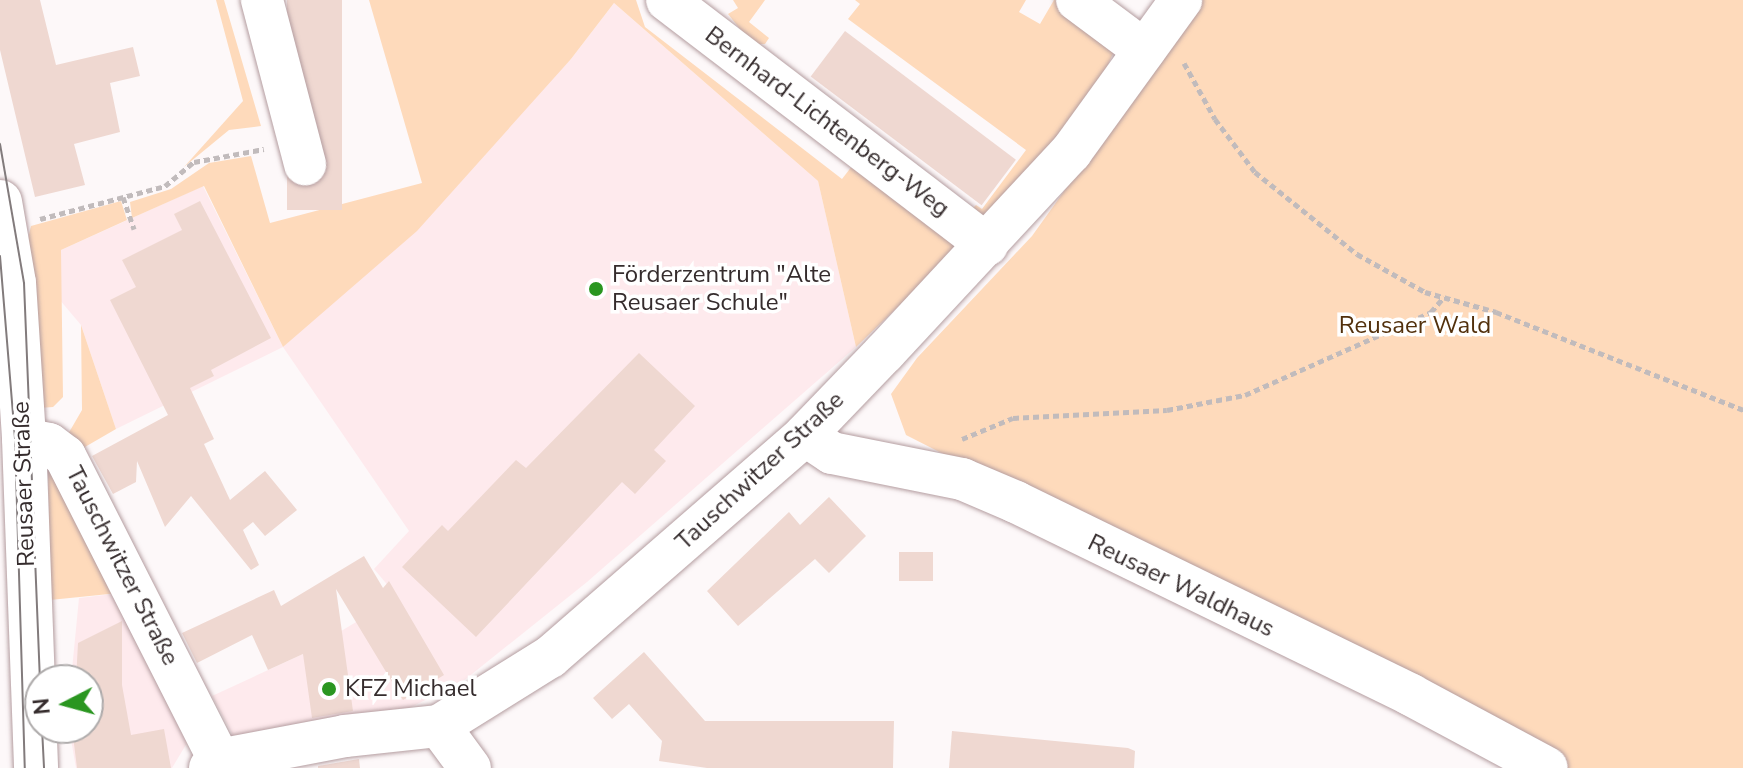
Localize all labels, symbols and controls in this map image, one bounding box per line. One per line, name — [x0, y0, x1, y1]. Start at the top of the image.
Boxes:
street label: Bernhard-Lichtenberg-Weg — [699, 21, 955, 223]
place label: Förderzentrum "Alte Reusaer Schule" — [612, 261, 831, 317]
marker: Förderzentrum "Alte Reusaer Schule" — [587, 280, 605, 298]
park label: Reusaer Wald — [1339, 312, 1491, 340]
street label: Tauschwitzer Straße — [670, 386, 850, 556]
street label: Reusaer Straße — [7, 401, 41, 567]
street label: Tauschwitzer Straße — [59, 462, 185, 670]
street label: Reusaer Waldhaus — [1083, 528, 1279, 644]
north arrow — [24, 664, 104, 744]
place label: KFZ Michael — [345, 675, 477, 703]
marker: KFZ Michael — [320, 680, 338, 698]
text: N — [26, 697, 58, 716]

